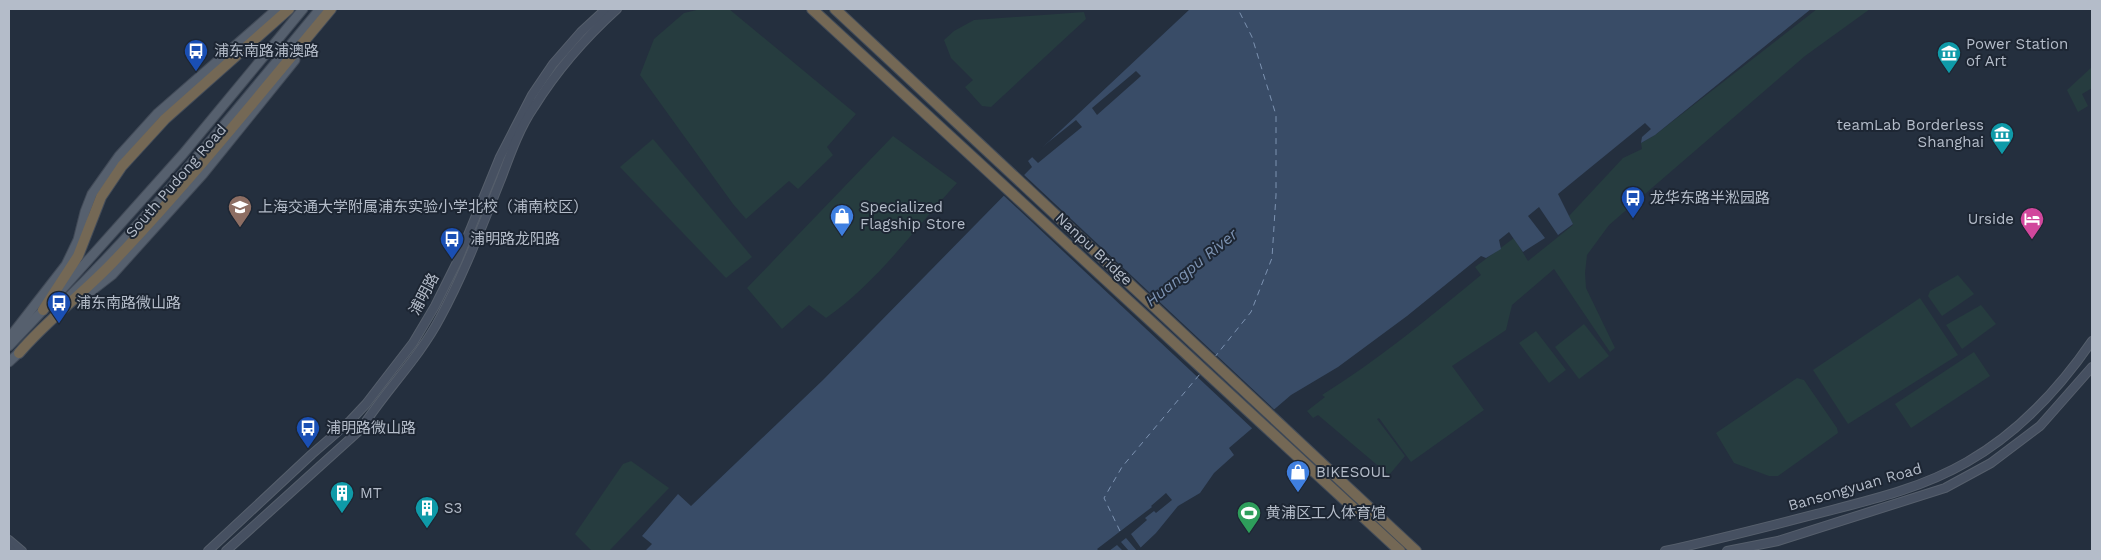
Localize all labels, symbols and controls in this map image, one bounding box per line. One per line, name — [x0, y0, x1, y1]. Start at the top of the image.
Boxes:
place label: Power Station of Art — [1966, 35, 2068, 70]
bus stop icon: 浦东南路浦澳路 — [183, 38, 209, 72]
museum icon: Power Station of Art — [1936, 40, 1962, 74]
place label: 浦东南路浦澳路 — [214, 42, 319, 60]
place label: teamLab Borderless Shanghai — [1836, 116, 1984, 151]
street label: South Pudong Road — [122, 121, 230, 241]
museum icon: teamLab Borderless Shanghai — [1989, 121, 2015, 155]
bus stop icon: 龙华东路半淞园路 — [1620, 185, 1646, 219]
place label: 龙华东路半淞园路 — [1650, 189, 1770, 207]
school or university icon: 上海交通大学附属浦东实验小学北校（浦南校区） — [227, 194, 253, 228]
place label: 上海交通大学附属浦东实验小学北校（浦南校区） — [258, 198, 588, 216]
place label: Specialized Flagship Store — [860, 198, 965, 233]
shop icon: Specialized Flagship Store — [829, 203, 855, 237]
hotel icon: Urside — [2019, 206, 2045, 240]
street label: Nanpu Bridge — [1052, 209, 1136, 289]
place label: Urside — [1968, 210, 2014, 228]
water label: Huangpu River — [1142, 224, 1242, 310]
bus stop icon: 浦明路龙阳路 — [439, 226, 465, 260]
place label: 浦明路龙阳路 — [470, 230, 560, 248]
street label: 浦明路 — [405, 270, 443, 318]
bus stop icon: 浦东南路微山路 — [46, 290, 72, 324]
place label: 浦东南路微山路 — [76, 294, 181, 312]
bus stop icon: 浦明路微山路 — [295, 415, 321, 449]
place label: 浦明路微山路 — [326, 419, 416, 437]
shop icon: BIKESOUL — [1285, 459, 1311, 493]
street label: Bansongyuan Road — [1786, 459, 1924, 515]
place label: BIKESOUL — [1316, 463, 1390, 481]
building icon: MT — [329, 480, 355, 514]
place label: MT — [360, 484, 382, 502]
building icon: S3 — [414, 495, 440, 529]
place label: S3 — [444, 499, 462, 517]
sports icon: 黄浦区工人体育馆 — [1236, 500, 1262, 534]
place label: 黄浦区工人体育馆 — [1266, 504, 1386, 522]

